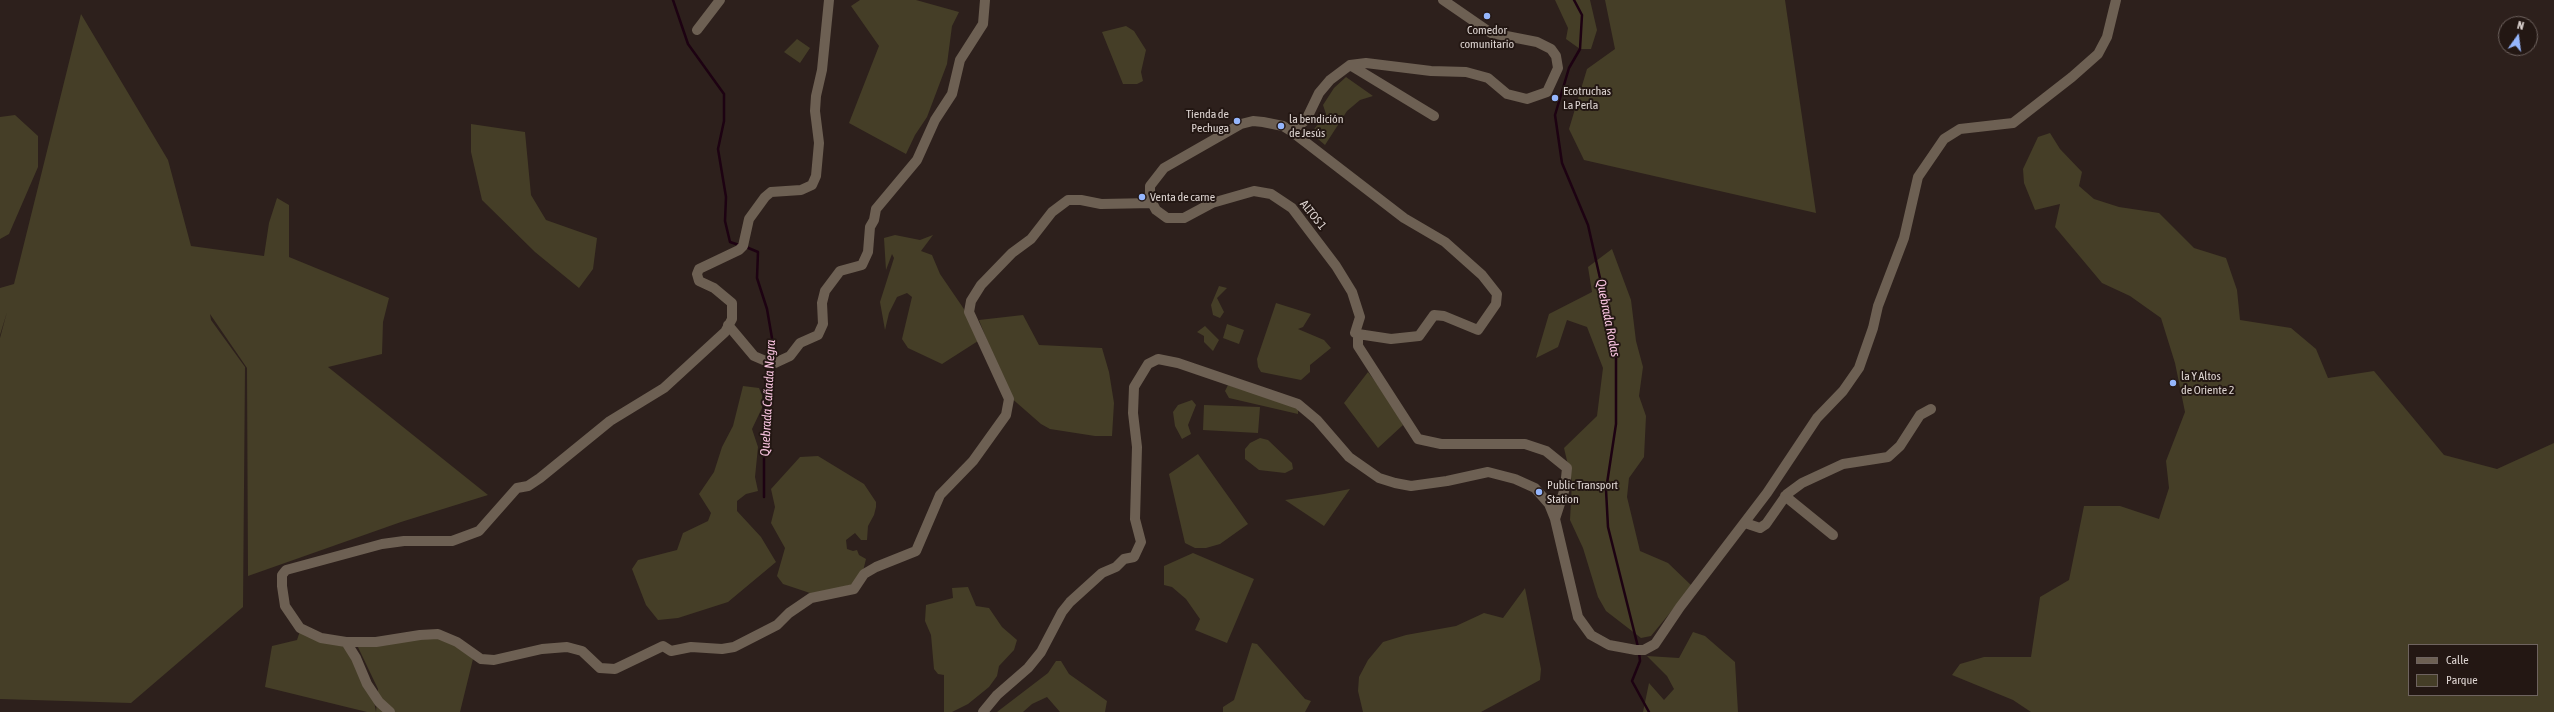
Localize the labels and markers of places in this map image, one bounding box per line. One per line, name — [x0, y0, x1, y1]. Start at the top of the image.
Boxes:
marker: Comedor comunitario — [1482, 11, 1492, 21]
place label: Comedor comunitario — [1460, 23, 1514, 51]
place label: Ecotruchas La Perla — [1563, 84, 1611, 112]
marker: Ecotruchas La Perla — [1550, 93, 1560, 103]
place label: Tienda de Pechuga — [1186, 107, 1229, 135]
place label: la bendición de Jesús — [1289, 112, 1343, 140]
marker: Tienda de Pechuga — [1232, 116, 1242, 126]
marker: la bendición de Jesús — [1276, 121, 1286, 131]
place label: Venta de carne — [1150, 190, 1215, 204]
marker: Venta de carne — [1137, 192, 1147, 202]
place label: la Y Altos de Oriente 2 — [2181, 369, 2234, 397]
marker: la Y Altos de Oriente 2 — [2168, 378, 2178, 388]
place label: Public Transport Station — [1547, 478, 1618, 506]
marker: Public Transport Station — [1534, 487, 1544, 497]

